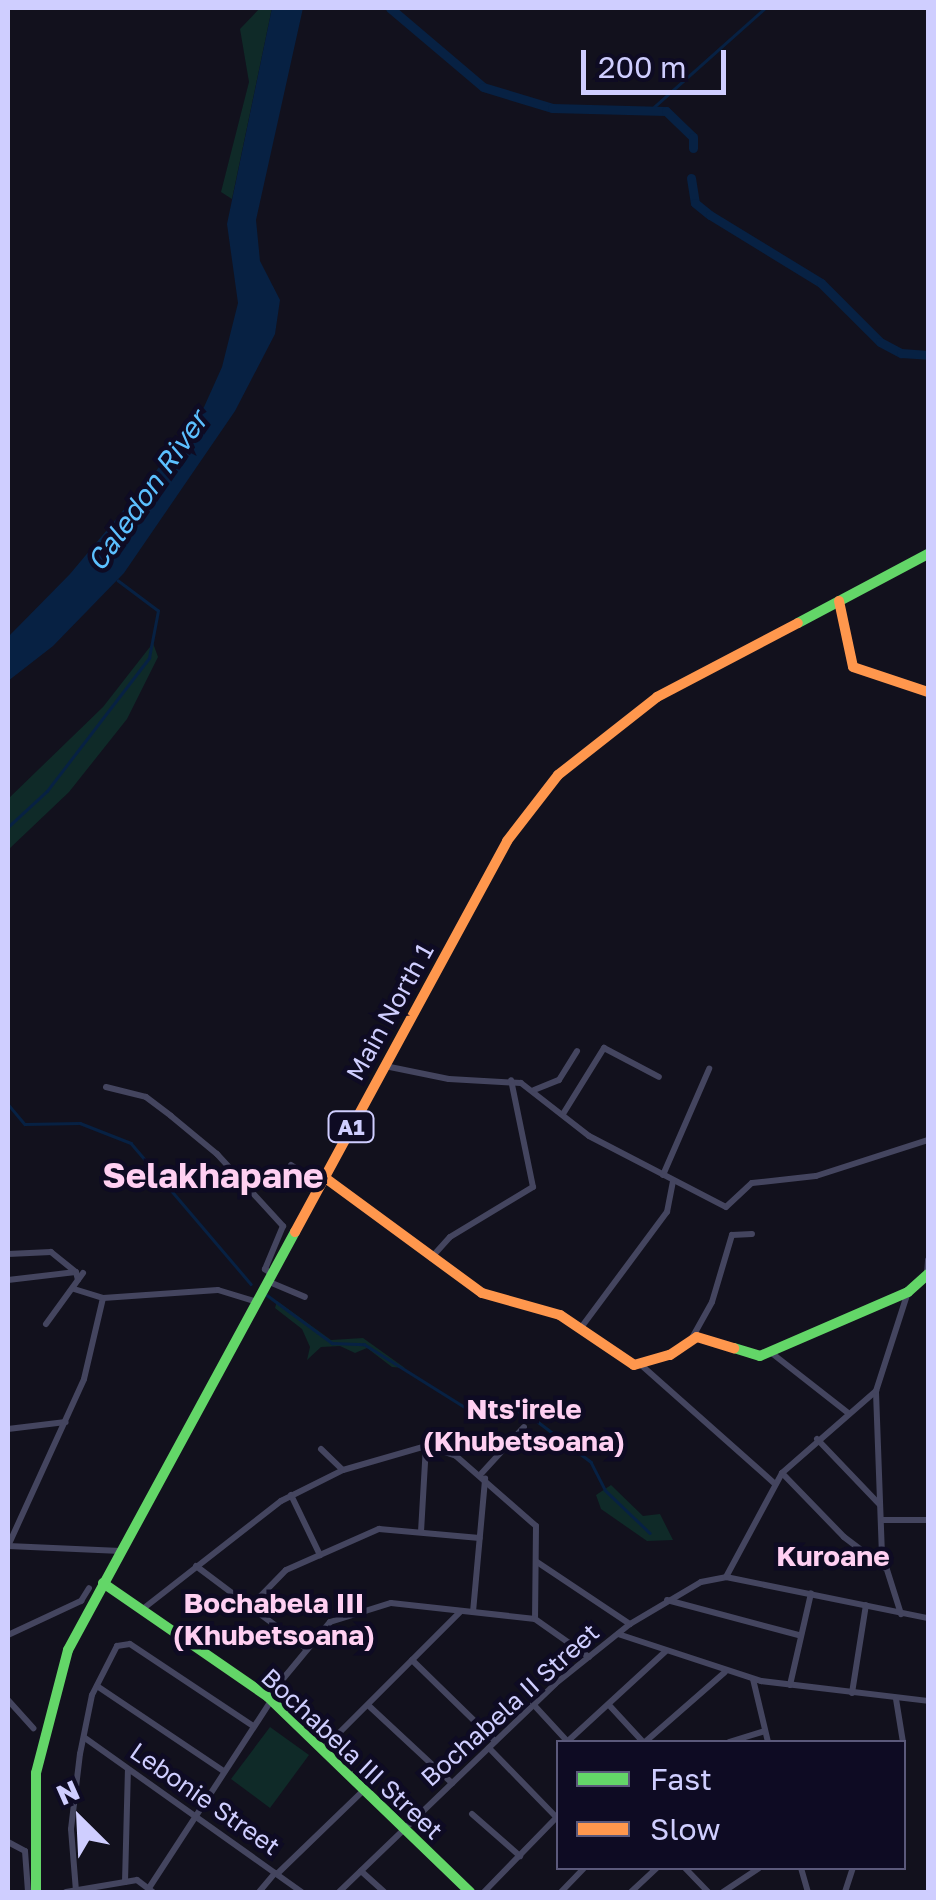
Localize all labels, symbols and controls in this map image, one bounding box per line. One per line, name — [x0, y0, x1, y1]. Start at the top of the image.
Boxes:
scale bar — [586, 30, 731, 92]
text: 200 m — [598, 49, 687, 85]
water label: Caledon River — [80, 405, 214, 577]
street label: Main North 1 — [340, 938, 440, 1086]
road number: A1 — [326, 1110, 376, 1144]
district label: Selakhapane — [102, 1154, 324, 1196]
district label: Nts'irele (Khubetsoana) — [423, 1392, 625, 1458]
district label: Kuroane — [776, 1539, 890, 1573]
district label: Bochabela III (Khubetsoana) — [173, 1586, 375, 1652]
street label: Bochabela II Street — [415, 1617, 605, 1793]
street label: Bochabela III Street — [255, 1662, 449, 1846]
street label: Lebonie Street — [124, 1736, 286, 1862]
legend — [556, 1740, 906, 1870]
text: Fast — [650, 1761, 712, 1797]
north arrow — [30, 1770, 130, 1870]
text: N — [51, 1773, 84, 1812]
text: Slow — [650, 1811, 721, 1847]

